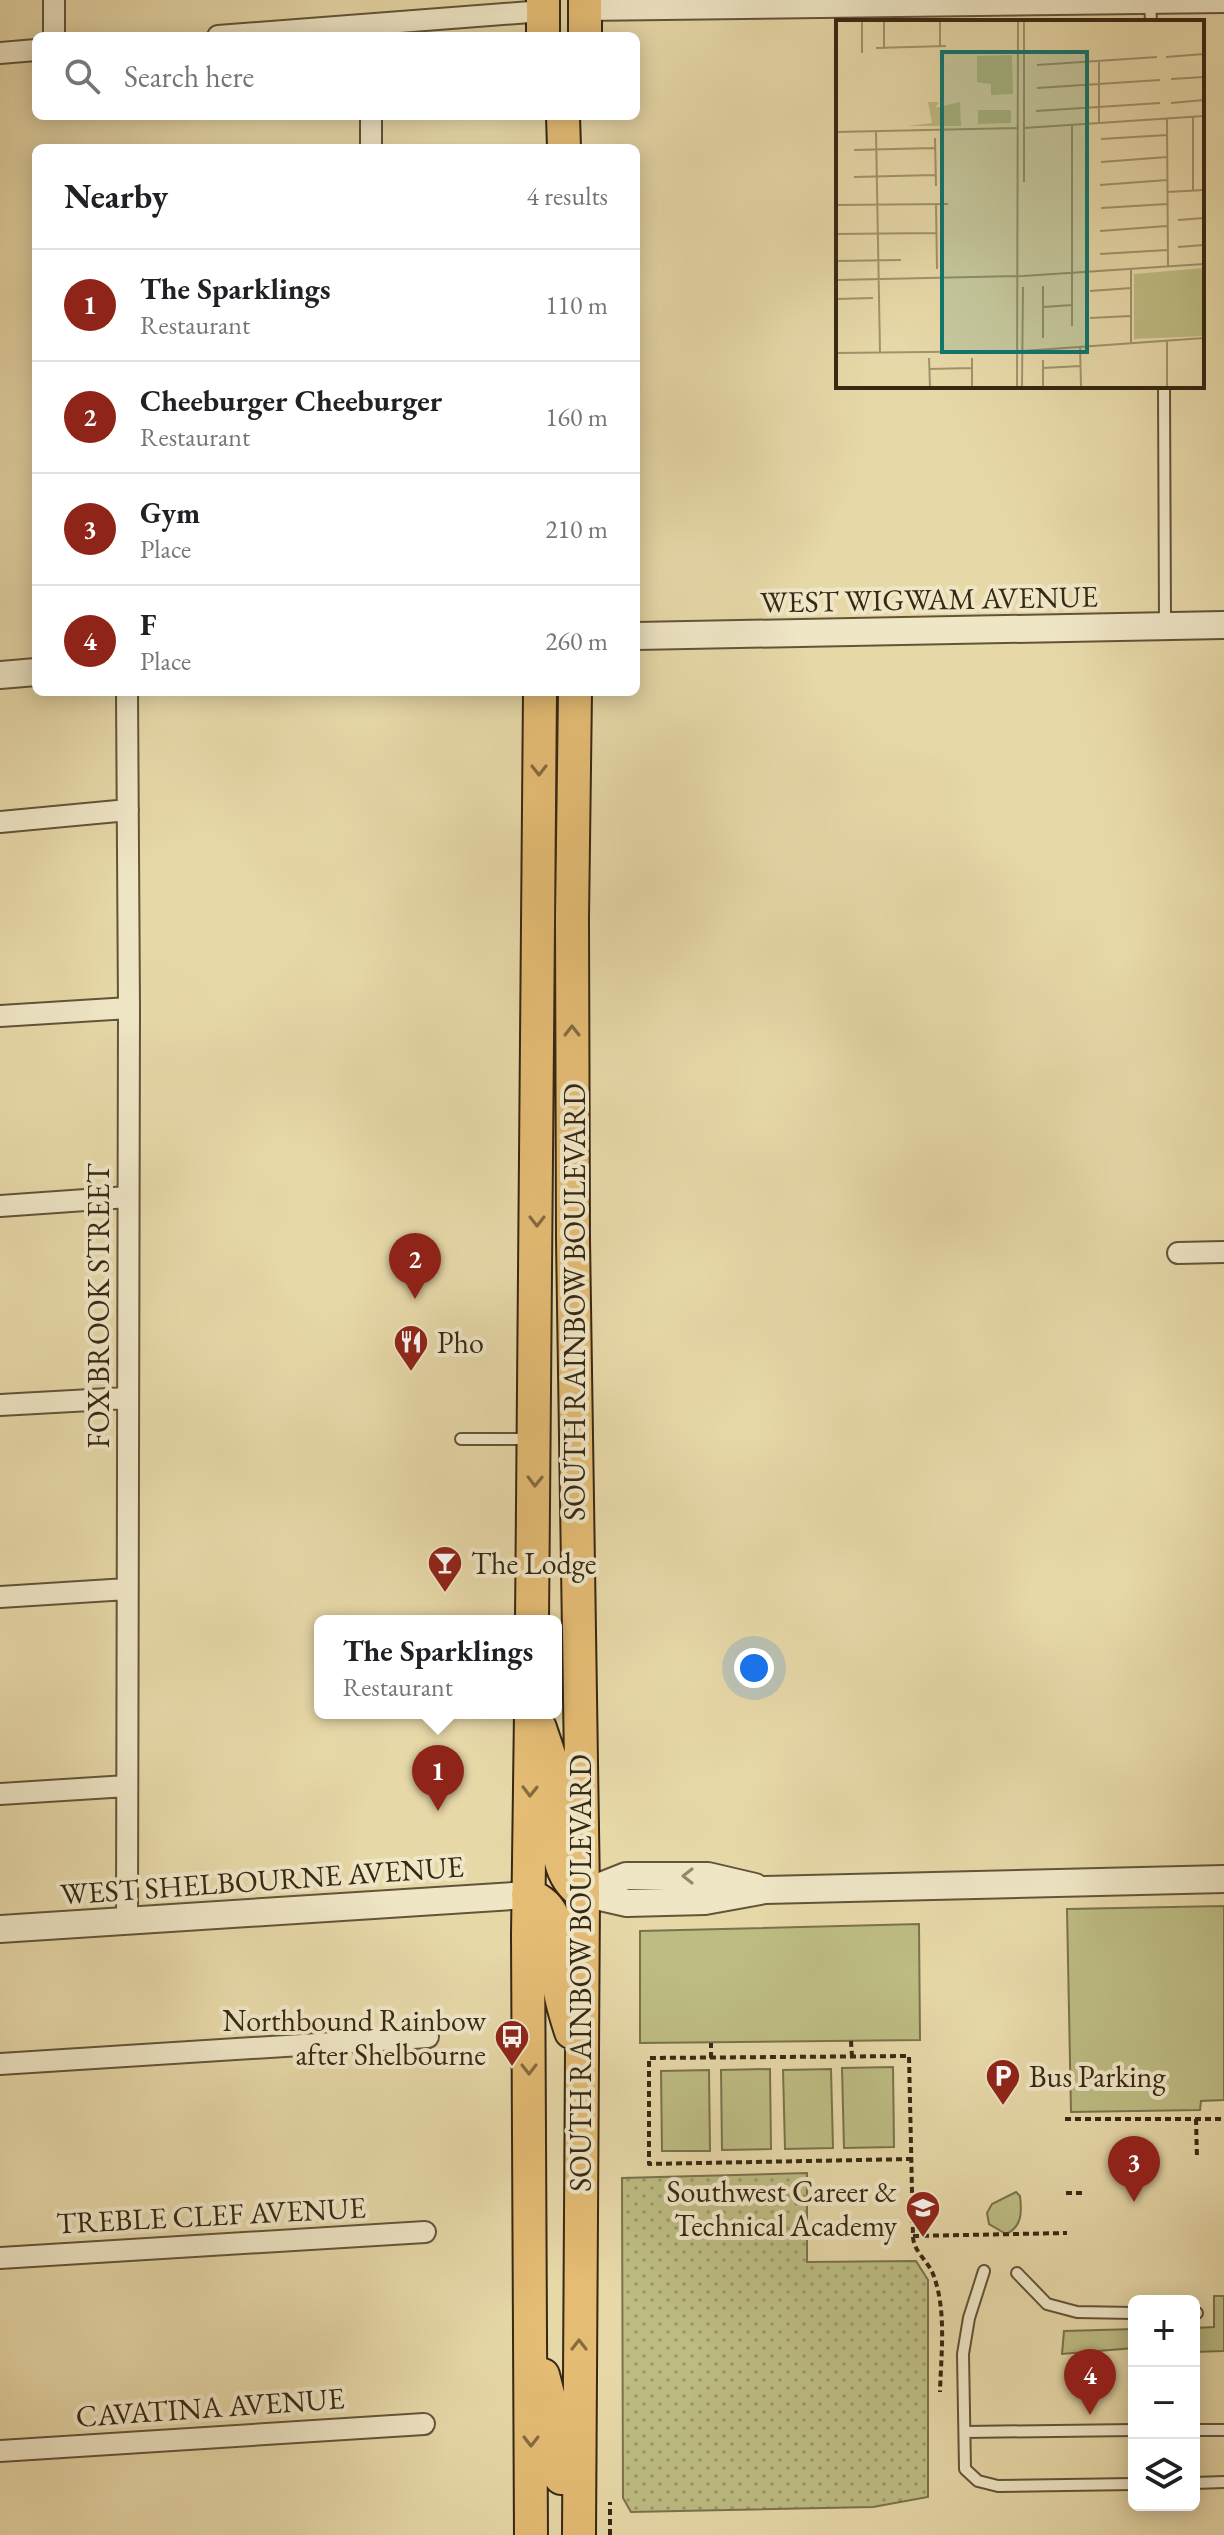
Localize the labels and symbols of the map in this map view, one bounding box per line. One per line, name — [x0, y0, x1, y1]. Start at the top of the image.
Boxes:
inset map — [836, 20, 1204, 388]
street label: WEST WIGWAM AVENUE — [760, 577, 1098, 621]
one-way arrow — [530, 764, 548, 777]
one-way arrow — [563, 1024, 581, 1037]
street label: SOUTH RAINBOW BOULEVARD — [555, 1083, 594, 1521]
street label: FOX BROOK STREET — [79, 1163, 118, 1449]
one-way arrow — [528, 1215, 546, 1228]
pin: 2 — [389, 1233, 441, 1299]
restaurant icon: Pho — [392, 1323, 430, 1373]
place label: Pho — [437, 1323, 484, 1362]
one-way arrow — [526, 1475, 543, 1488]
bar icon: The Lodge — [426, 1544, 464, 1594]
place label: The Lodge — [471, 1544, 597, 1583]
your location — [734, 1648, 774, 1688]
pin: 1 — [412, 1745, 464, 1811]
street label: SOUTH RAINBOW BOULEVARD — [561, 1754, 600, 2192]
one-way arrow — [521, 1785, 538, 1798]
street label: WEST SHELBOURNE AVENUE — [59, 1846, 465, 1914]
one-way arrow — [681, 1867, 694, 1885]
place label: Northbound Rainbow after Shelbourne — [222, 2001, 486, 2074]
bus stop icon: Northbound Rainbow after Shelbourne — [493, 2018, 531, 2068]
parking icon: Bus Parking — [984, 2057, 1022, 2107]
place label: Bus Parking — [1029, 2057, 1166, 2096]
one-way arrow — [520, 2063, 538, 2076]
pin: 3 — [1108, 2136, 1160, 2202]
place label: Southwest Career & Technical Academy — [667, 2172, 898, 2245]
street label: TREBLE CLEF AVENUE — [55, 2187, 367, 2243]
school or university icon: Southwest Career & Technical Academy — [904, 2189, 942, 2239]
one-way arrow — [570, 2338, 588, 2351]
pin: 4 — [1064, 2349, 1116, 2415]
street label: CAVATINA AVENUE — [74, 2378, 346, 2436]
one-way arrow — [522, 2435, 540, 2448]

